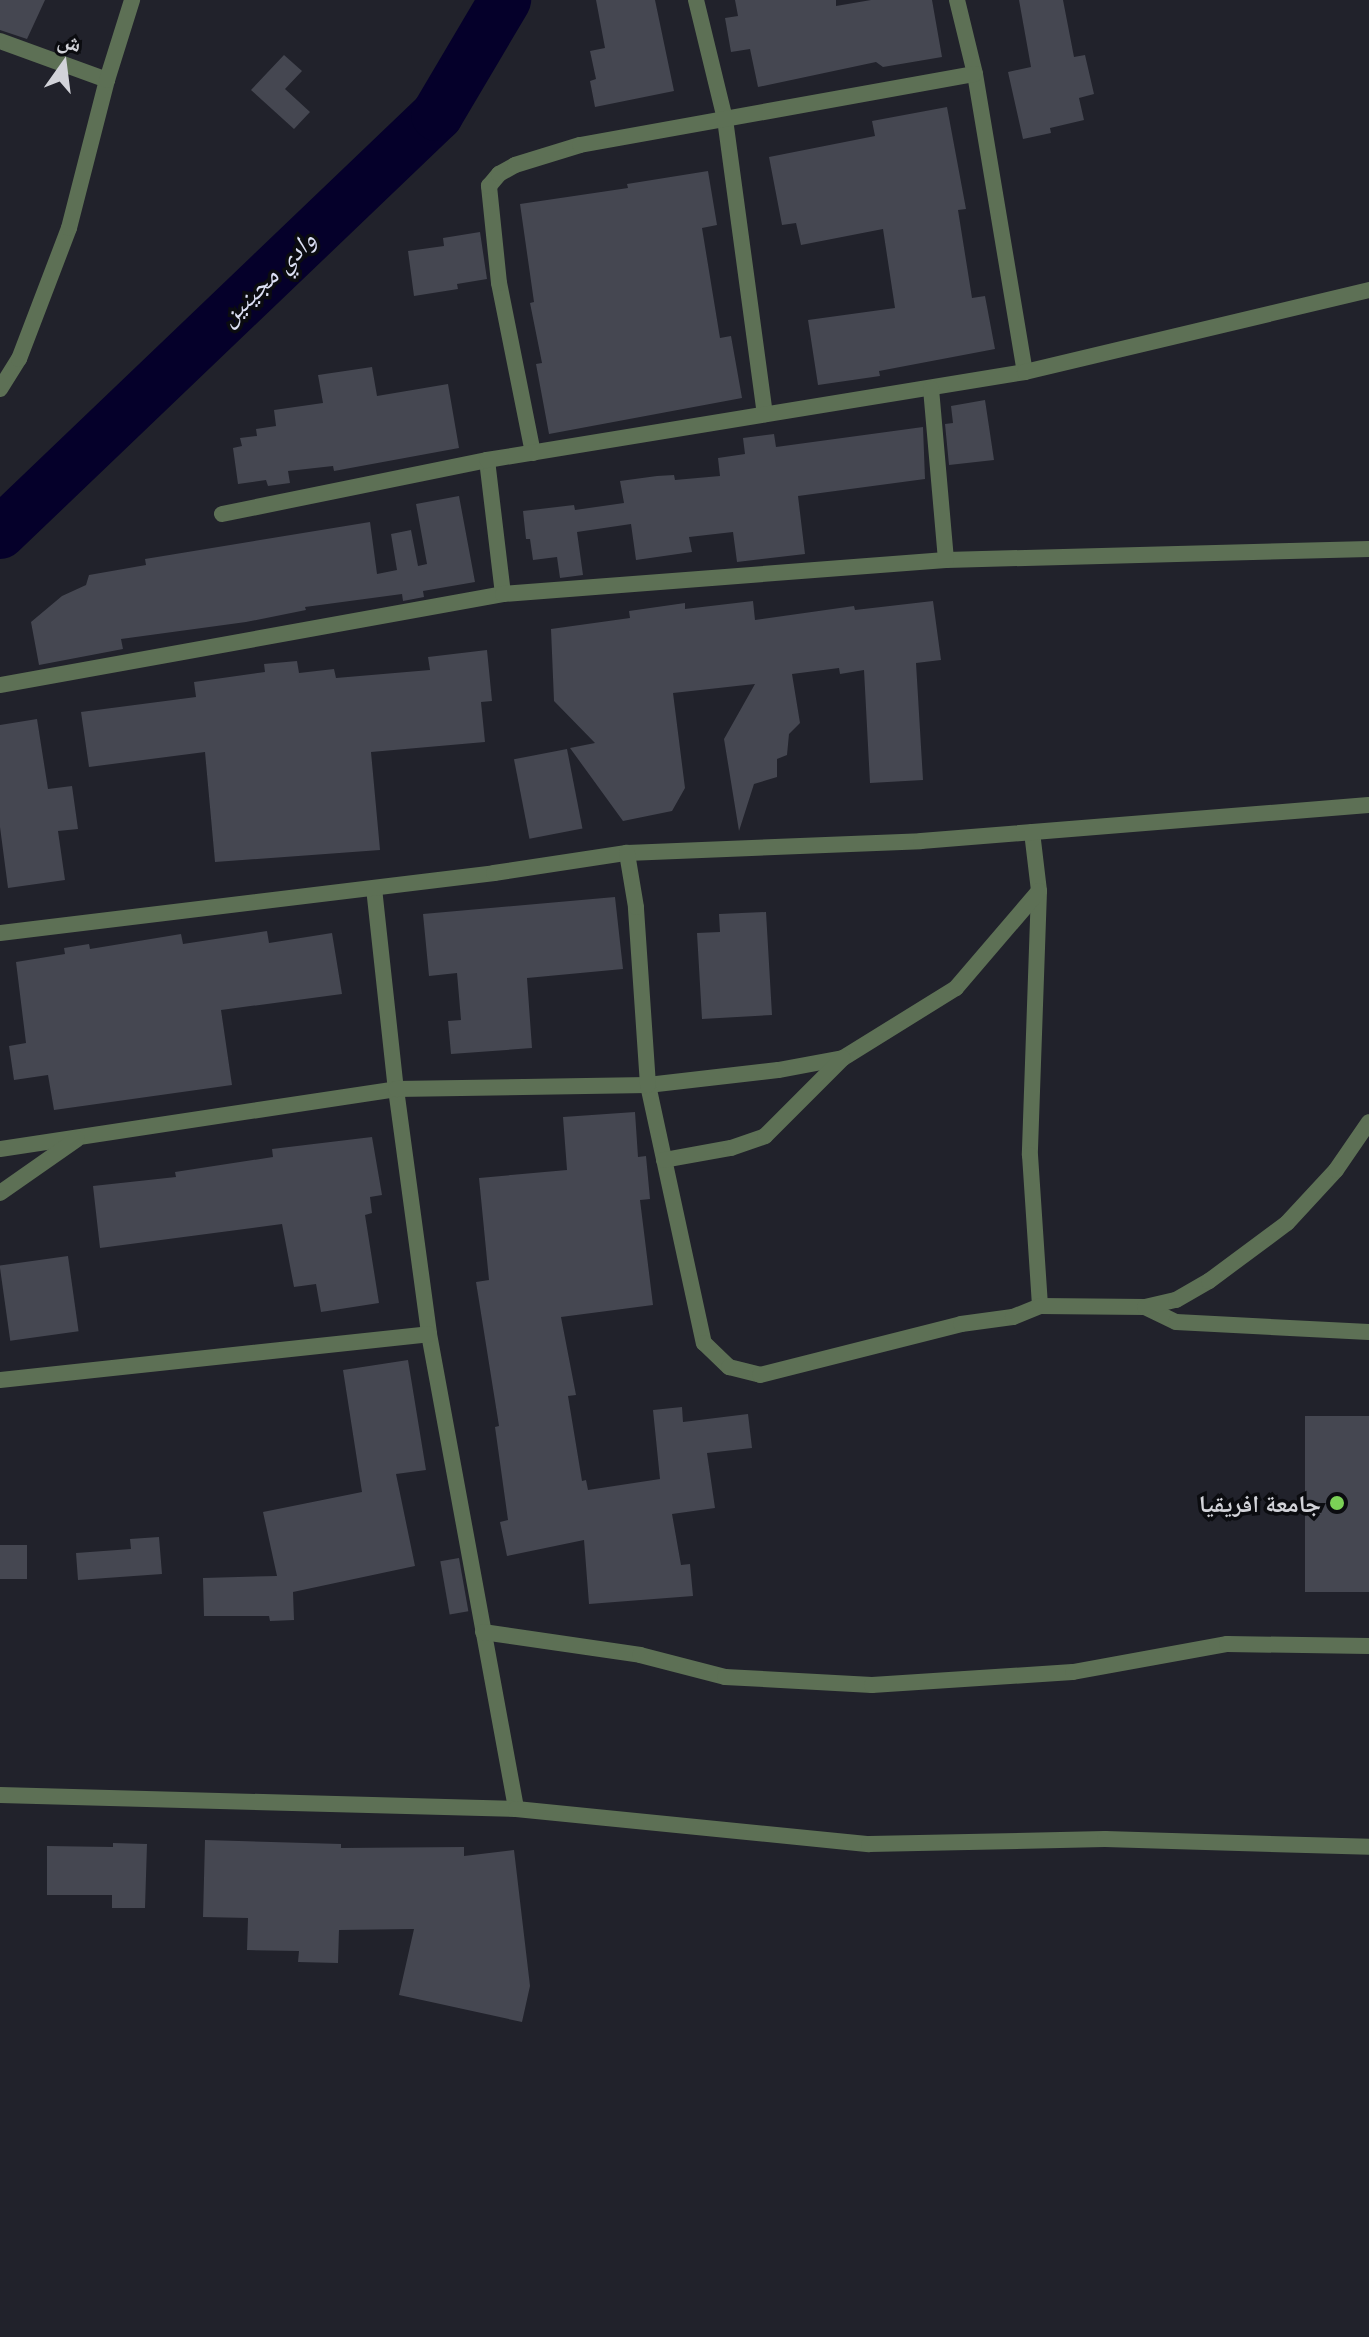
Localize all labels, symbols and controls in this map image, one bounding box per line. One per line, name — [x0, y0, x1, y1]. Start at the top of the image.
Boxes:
text: ش — [55, 23, 85, 58]
north arrow — [24, 24, 104, 104]
water label: وادي مجينين — [212, 224, 322, 332]
place label: جامعة افريقيا — [1199, 1489, 1321, 1517]
marker: جامعة افريقيا — [1328, 1494, 1346, 1512]

